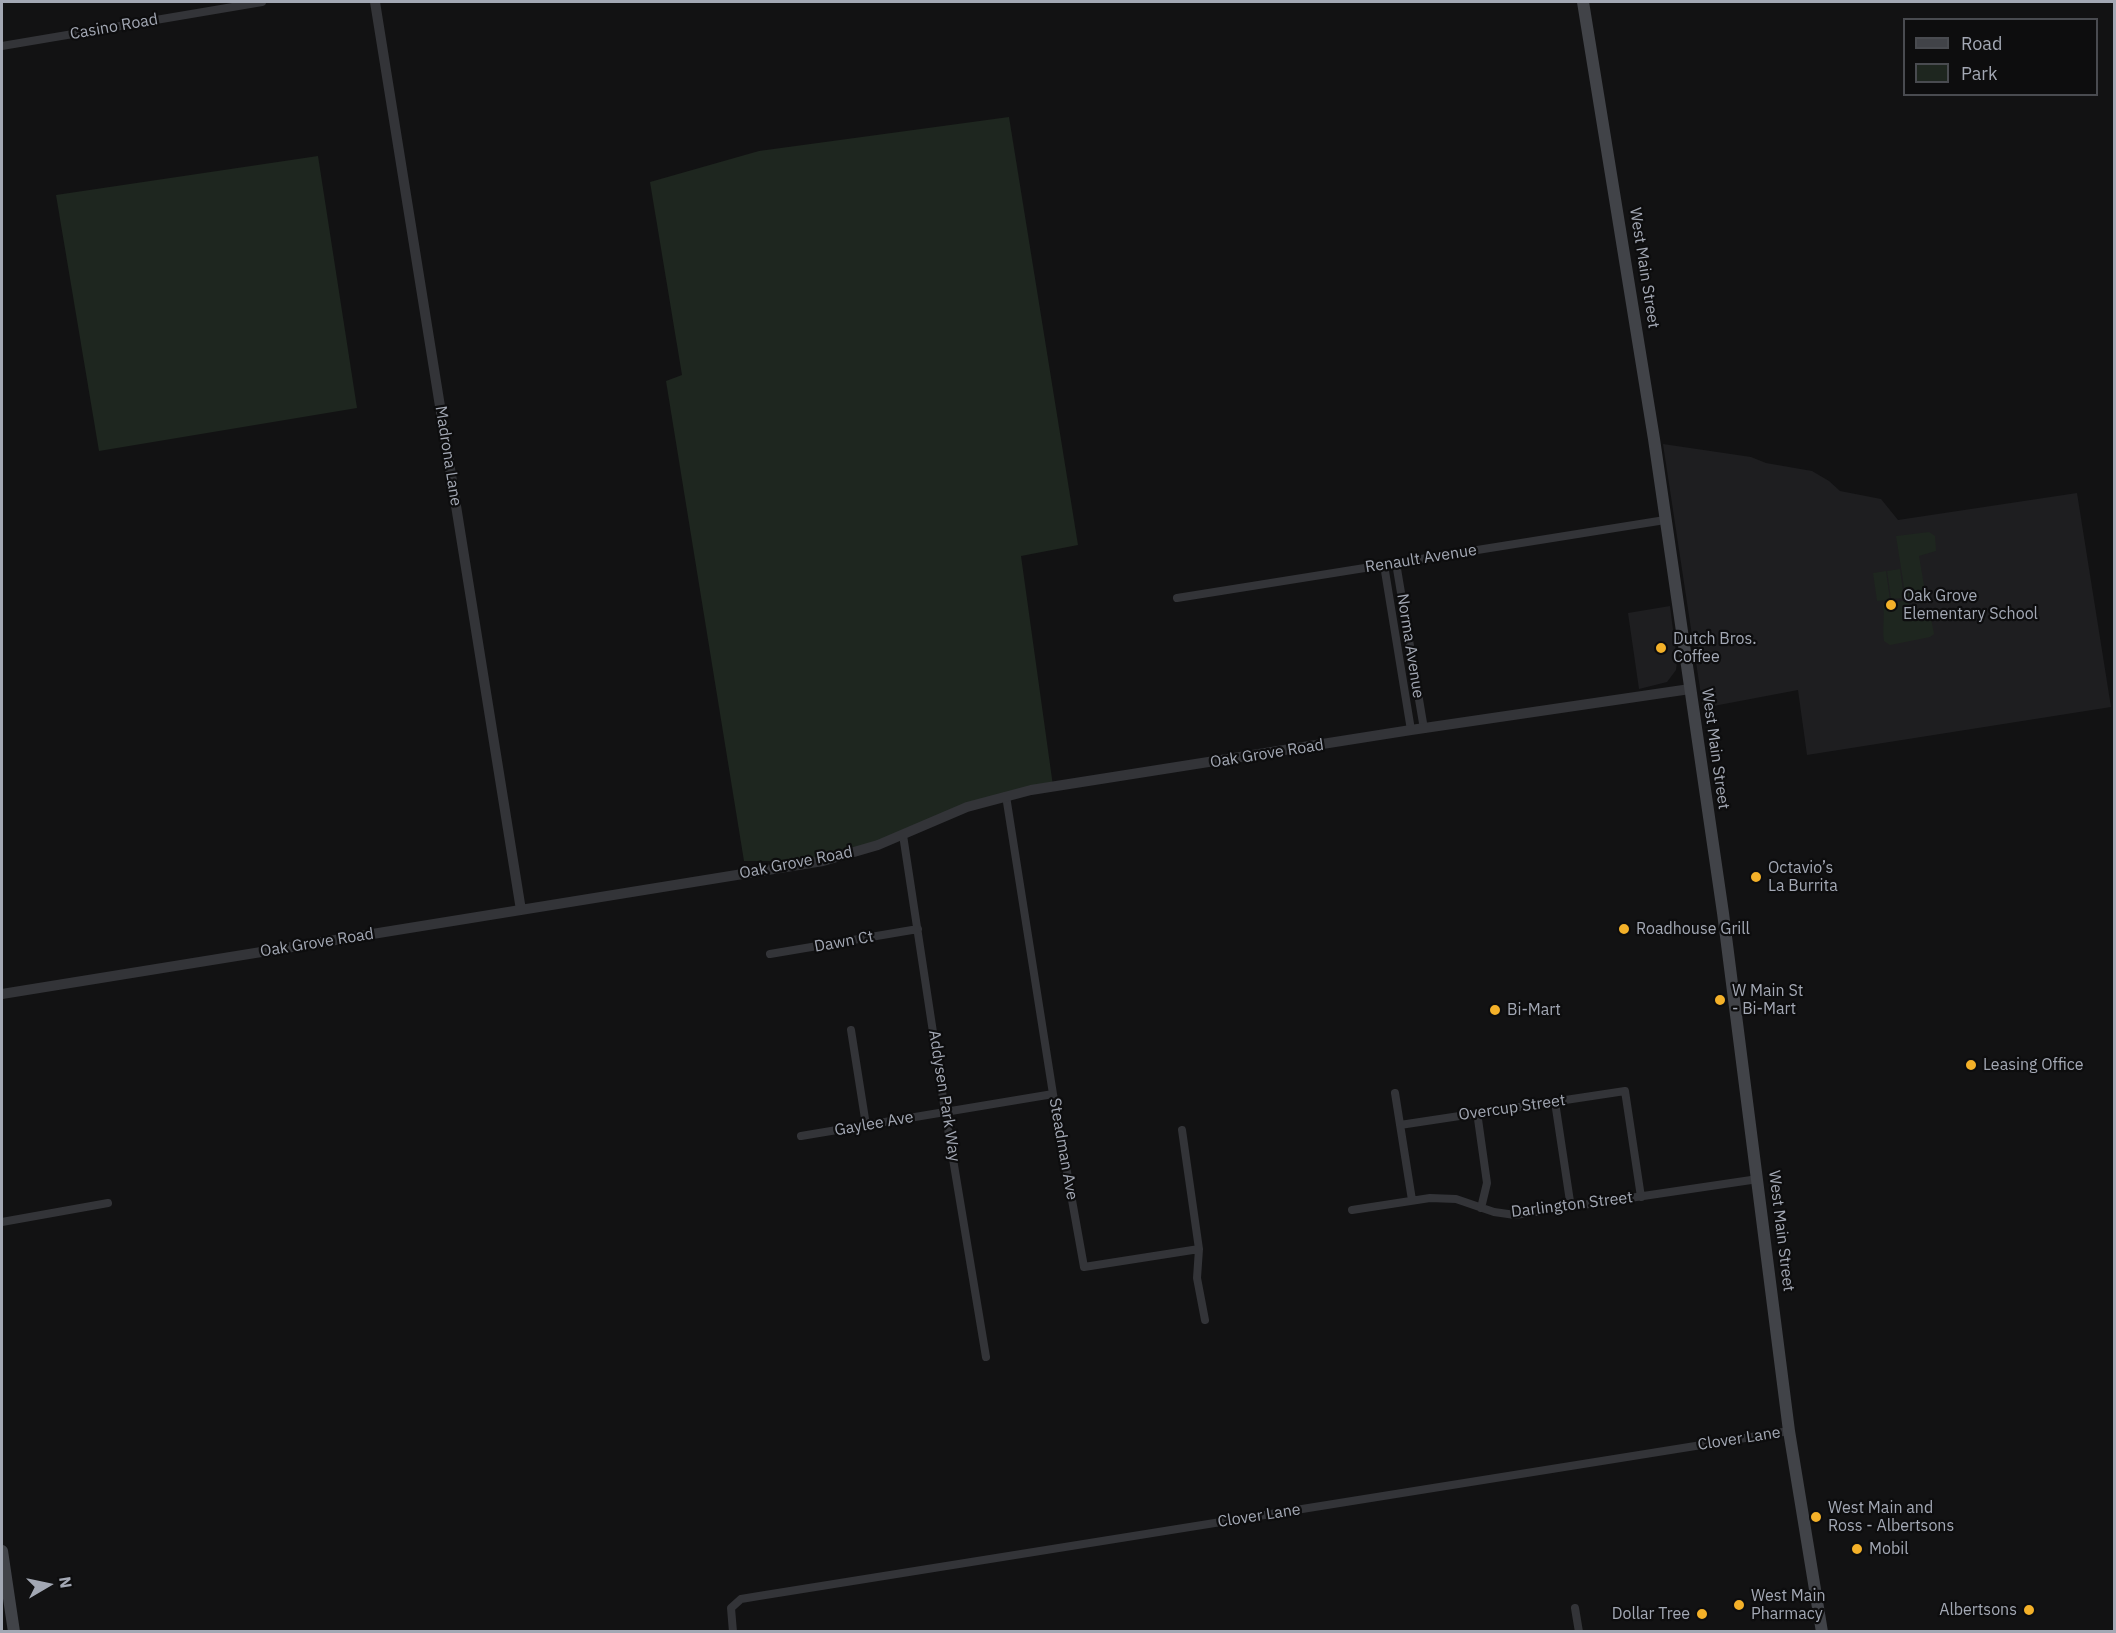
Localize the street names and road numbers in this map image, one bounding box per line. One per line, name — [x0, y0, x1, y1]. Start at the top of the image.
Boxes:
street label: Casino Road — [69, 10, 159, 44]
street label: West Main Street — [1625, 206, 1663, 330]
street label: Madrona Lane — [431, 404, 465, 508]
street label: Renault Avenue — [1364, 541, 1478, 577]
street label: Norma Avenue — [1392, 592, 1428, 700]
street label: West Main Street — [1697, 687, 1733, 811]
street label: Oak Grove Road — [1209, 736, 1325, 772]
street label: Oak Grove Road — [738, 843, 854, 883]
street label: Oak Grove Road — [259, 925, 375, 961]
street label: Dawn Ct — [813, 927, 875, 957]
street label: Addysen Park Way — [924, 1029, 964, 1163]
street label: Overcup Street — [1457, 1091, 1567, 1125]
street label: Steadman Ave — [1045, 1096, 1081, 1202]
street label: Gaylee Ave — [833, 1108, 915, 1140]
street label: West Main Street — [1764, 1169, 1798, 1293]
street label: Darlington Street — [1510, 1188, 1634, 1222]
street label: Clover Lane — [1696, 1423, 1782, 1455]
street label: Clover Lane — [1216, 1500, 1302, 1532]

